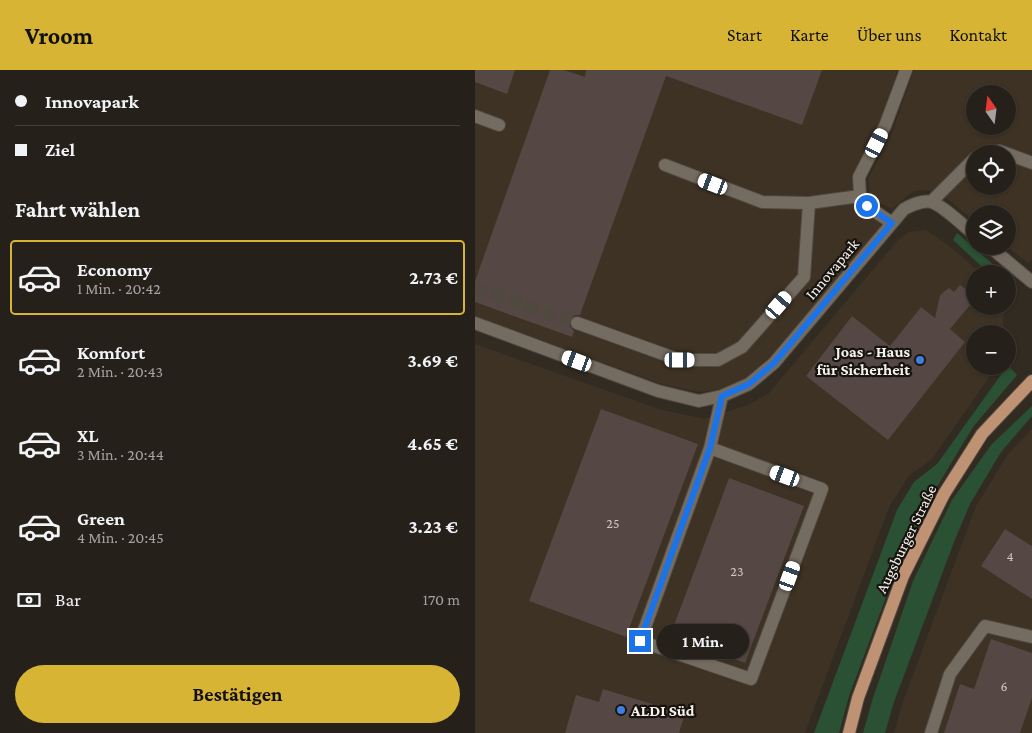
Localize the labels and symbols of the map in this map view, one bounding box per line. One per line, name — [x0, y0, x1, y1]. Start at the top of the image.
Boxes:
north arrow — [966, 85, 1016, 135]
car — [863, 126, 890, 160]
car — [696, 172, 729, 196]
route start — [856, 195, 878, 217]
street label: Innovapark — [802, 235, 863, 303]
car — [763, 289, 794, 321]
place label: Joas - Haus für Sicherheit — [817, 343, 910, 378]
car — [560, 349, 593, 373]
car — [665, 353, 695, 368]
marker: Joas - Haus für Sicherheit — [914, 354, 926, 366]
car — [768, 464, 801, 488]
street label: Augsburger Straße — [872, 482, 940, 596]
house number: 25 — [606, 515, 620, 531]
house number: 4 — [1006, 548, 1014, 564]
car — [777, 559, 802, 593]
house number: 23 — [730, 563, 744, 579]
callout: 1 Min. — [657, 624, 750, 658]
route end — [629, 630, 651, 652]
house number: 6 — [1000, 678, 1008, 694]
place label: ALDI Süd — [630, 702, 695, 719]
marker: ALDI Süd — [615, 704, 627, 716]

